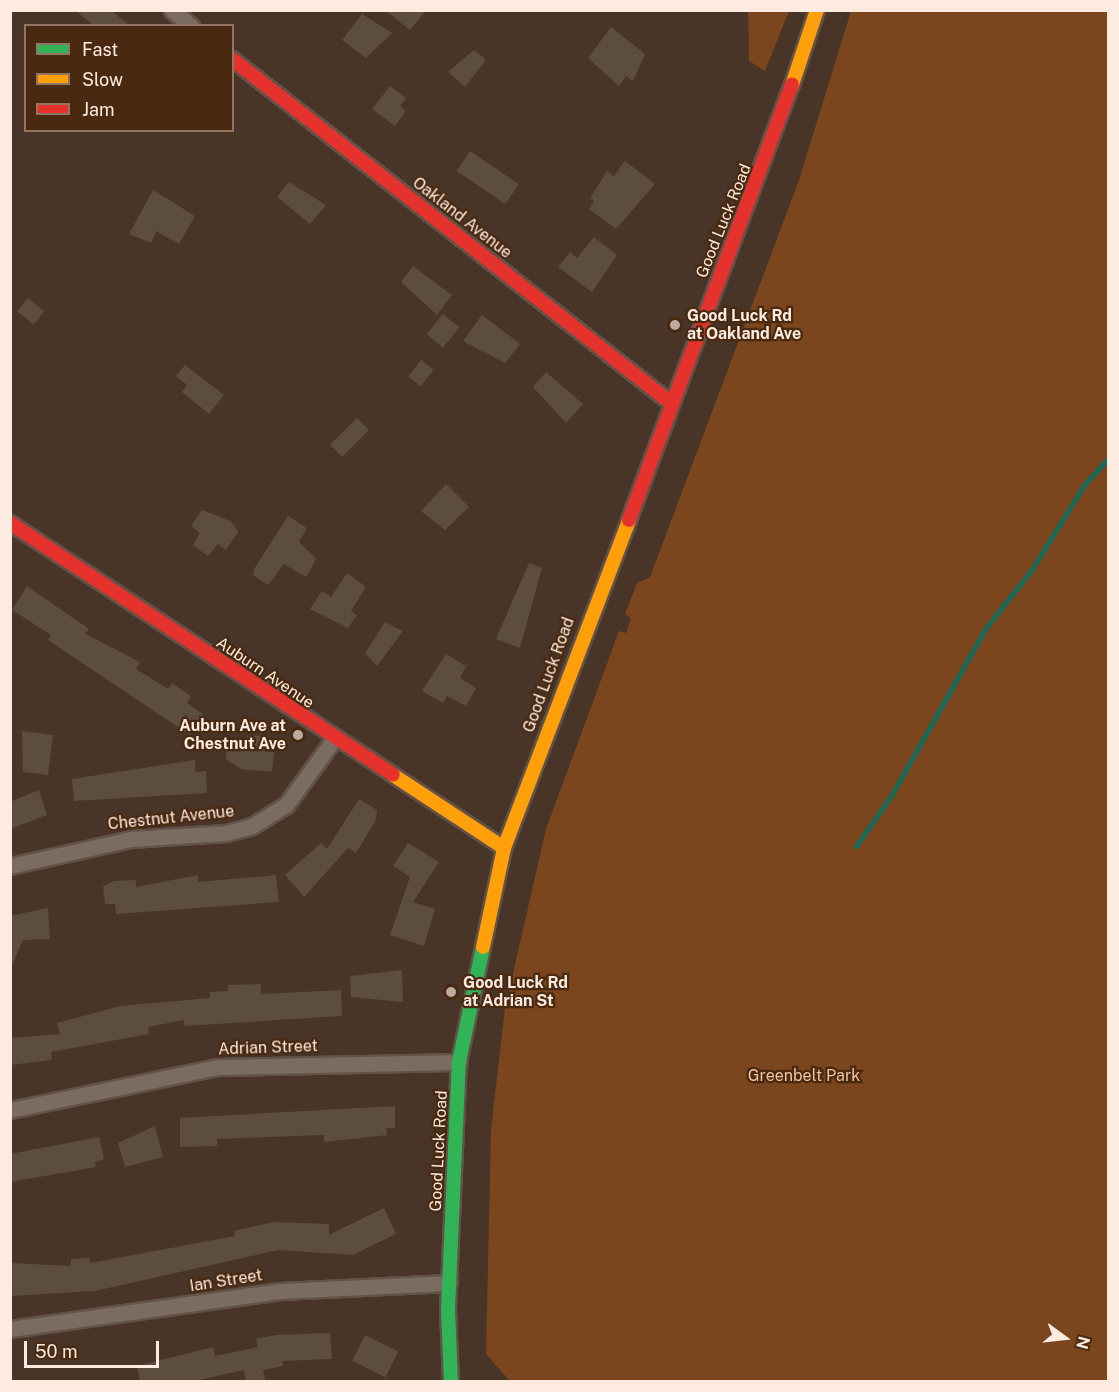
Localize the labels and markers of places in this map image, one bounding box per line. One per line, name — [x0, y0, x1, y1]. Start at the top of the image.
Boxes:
place label: Good Luck Rd at Oakland Ave — [687, 306, 801, 344]
marker: Good Luck Rd at Oakland Ave — [668, 318, 682, 332]
place label: Auburn Ave at Chestnut Ave — [179, 716, 286, 754]
marker: Auburn Ave at Chestnut Ave — [291, 728, 305, 742]
place label: Good Luck Rd at Adrian St — [463, 973, 568, 1011]
marker: Good Luck Rd at Adrian St — [444, 985, 458, 999]

